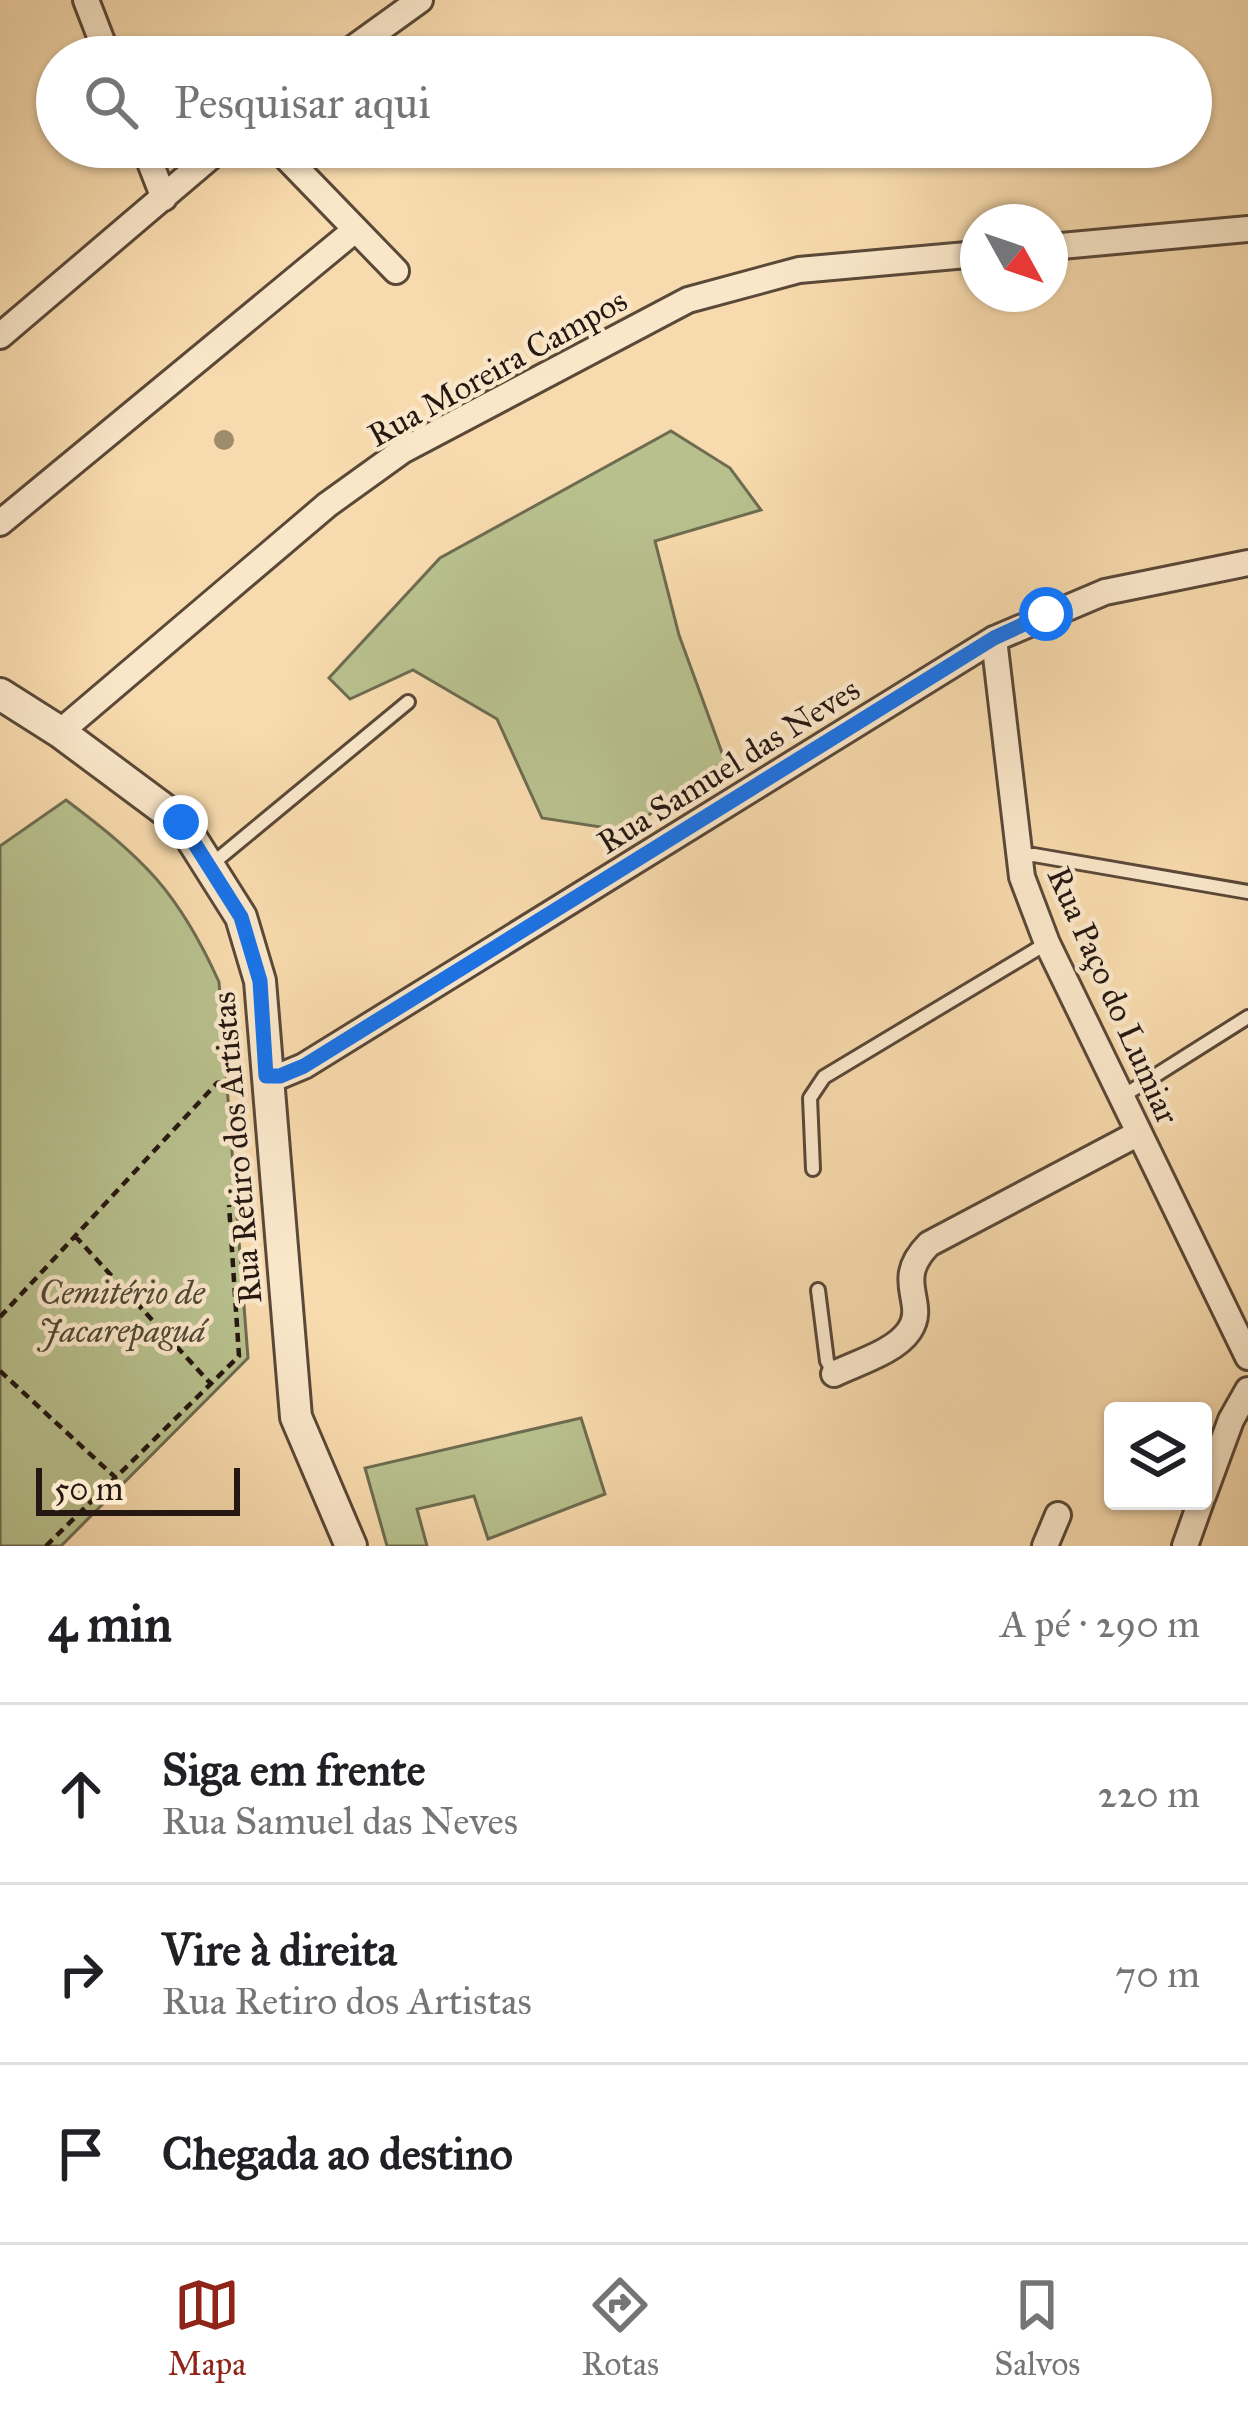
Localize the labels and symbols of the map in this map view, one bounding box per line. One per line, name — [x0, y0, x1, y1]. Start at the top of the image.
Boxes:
north arrow — [960, 204, 1068, 312]
street label: Rua Moreira Campos — [361, 280, 634, 456]
route start — [1019, 587, 1073, 641]
street label: Rua Samuel das Neves — [590, 669, 867, 863]
route end — [154, 795, 208, 849]
street label: Rua Paço do Lumiar — [1038, 861, 1188, 1131]
street label: Rua Retiro dos Artistas — [203, 990, 271, 1306]
park label: Cemitério de Jacarepaguá — [36, 1273, 210, 1352]
scale bar — [36, 1462, 240, 1515]

